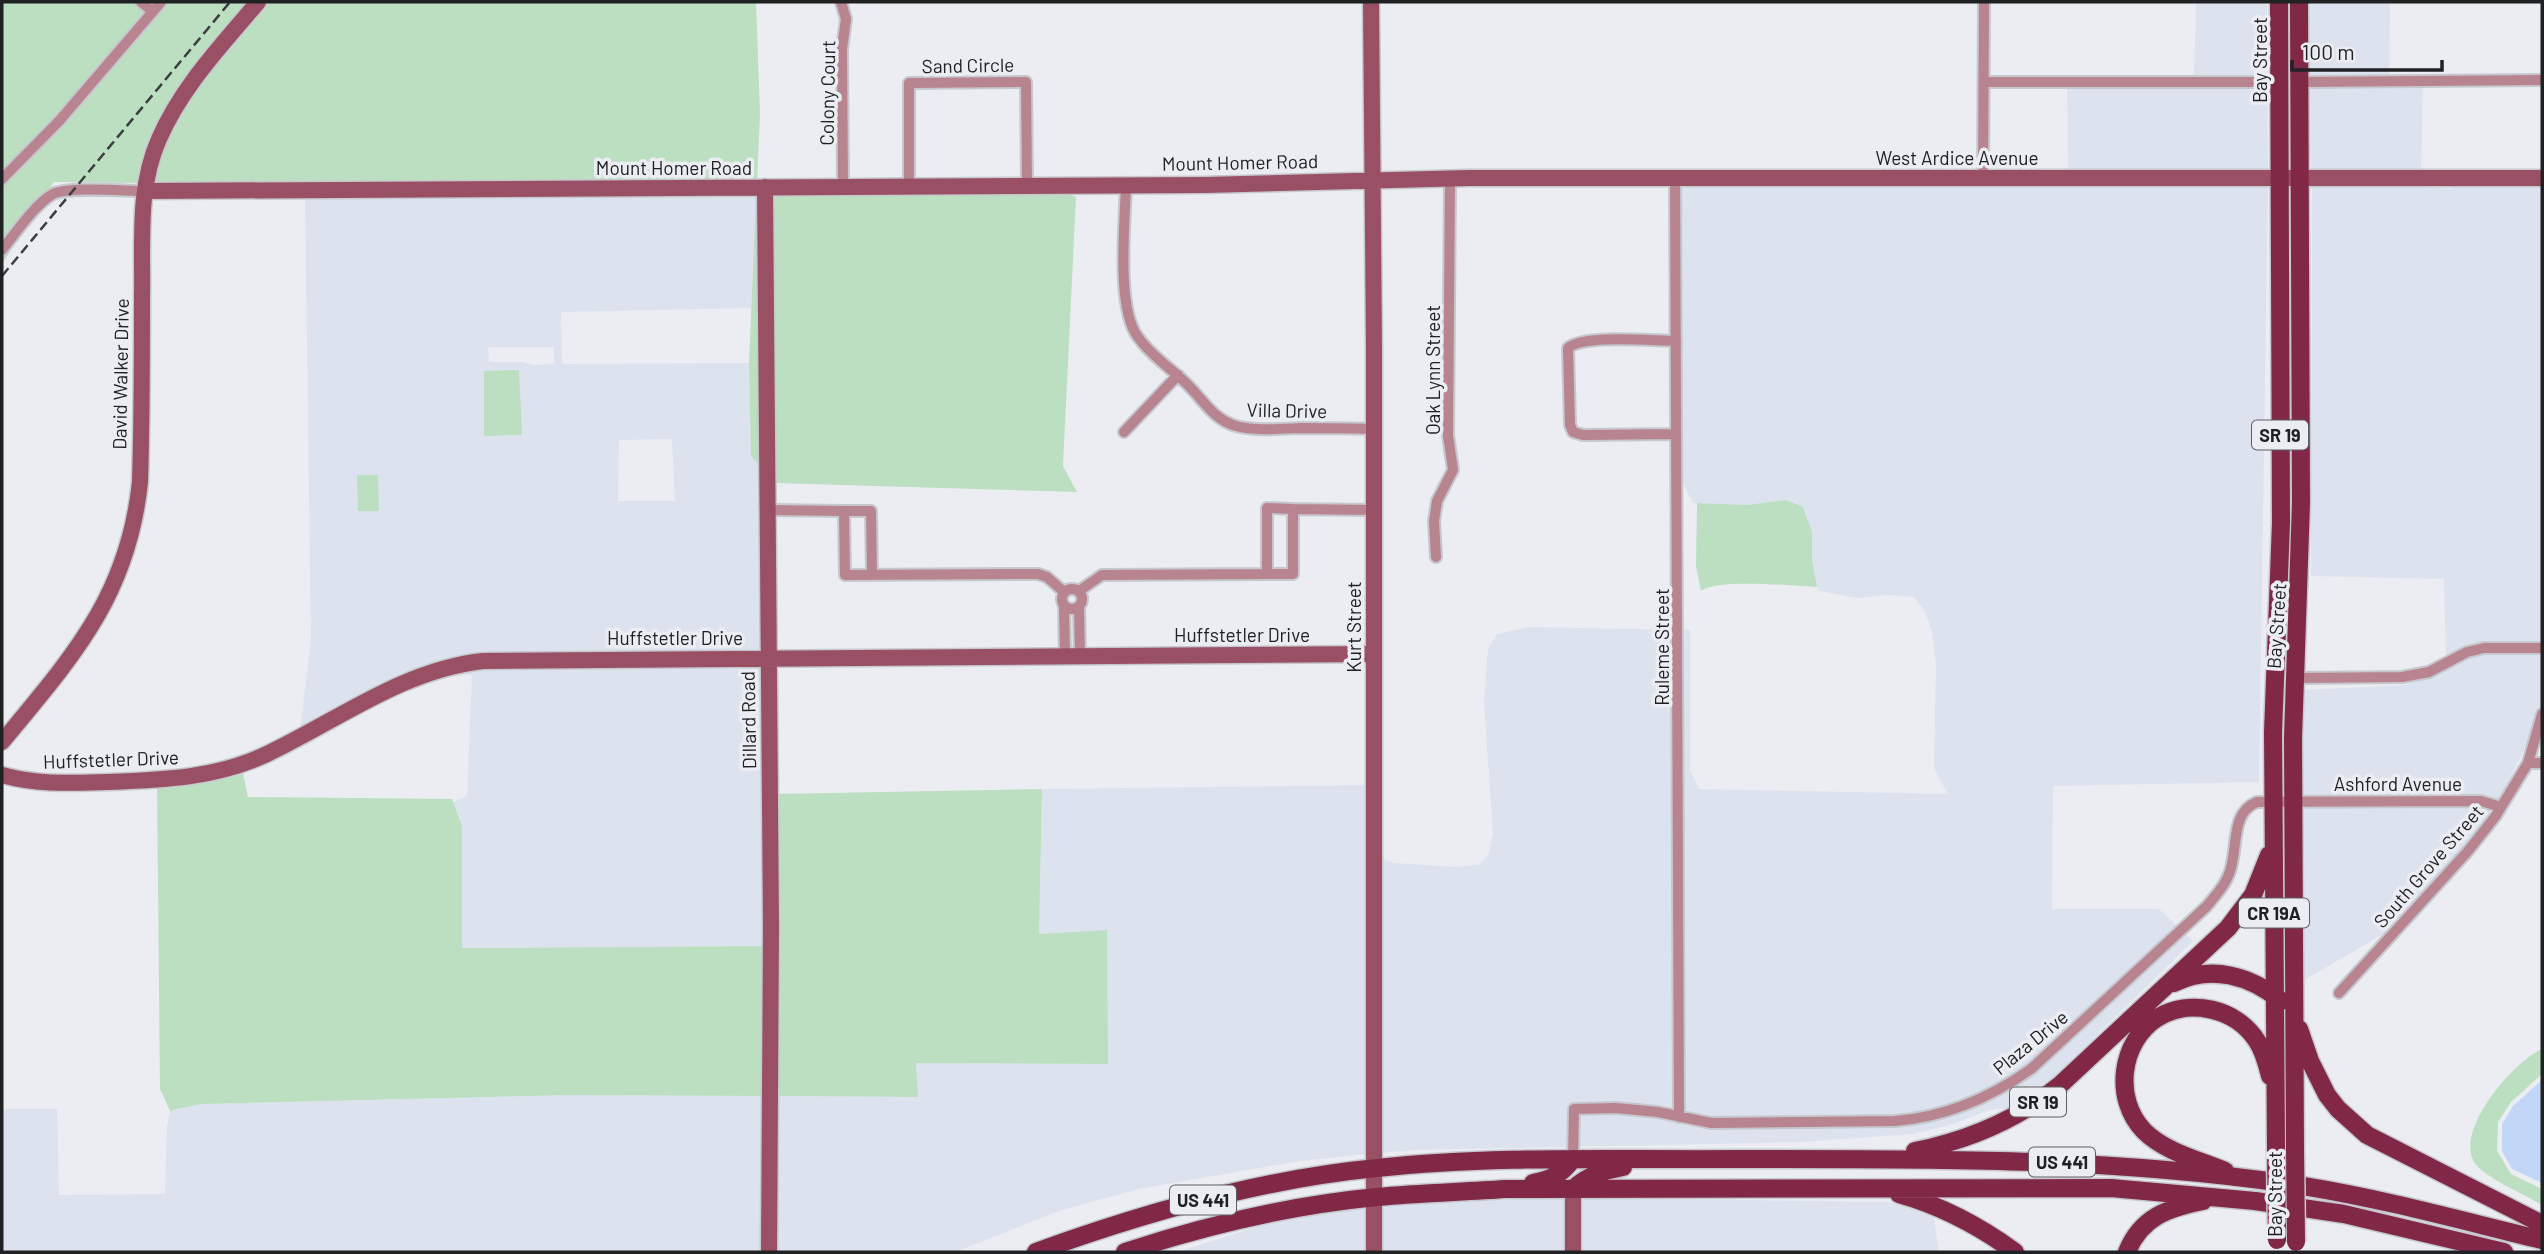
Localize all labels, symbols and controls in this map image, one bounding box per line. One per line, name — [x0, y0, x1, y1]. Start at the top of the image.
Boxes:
street label: Bay Street — [2248, 17, 2271, 103]
scale bar — [2292, 28, 2442, 72]
text: 100 m — [2302, 39, 2355, 64]
street label: Colony Court — [815, 40, 839, 146]
street label: Sand Circle — [921, 53, 1015, 77]
street label: West Ardice Avenue — [1875, 146, 2039, 169]
street label: Mount Homer Road — [1162, 149, 1318, 175]
street label: Mount Homer Road — [596, 156, 752, 179]
street label: David Walker Drive — [107, 298, 133, 450]
street label: Oak Lynn Street — [1421, 305, 1444, 435]
street label: Villa Drive — [1246, 398, 1328, 422]
road number: SR 19 — [2252, 421, 2308, 450]
street label: Kurt Street — [1342, 581, 1365, 673]
street label: Bay Street — [2262, 582, 2290, 670]
street label: Ruleme Street — [1650, 588, 1673, 706]
street label: Huffstetler Drive — [1174, 623, 1310, 646]
street label: Huffstetler Drive — [607, 626, 743, 649]
street label: Dillard Road — [736, 671, 760, 769]
street label: Huffstetler Drive — [43, 745, 179, 773]
street label: Ashford Avenue — [2334, 772, 2462, 795]
street label: South Grove Street — [2368, 800, 2488, 932]
road number: CR 19A — [2239, 898, 2309, 928]
street label: Plaza Drive — [1988, 1005, 2072, 1079]
road number: SR 19 — [2010, 1087, 2066, 1116]
road number: US 441 — [2029, 1148, 2095, 1176]
street label: Bay Street — [2263, 1151, 2286, 1237]
road number: US 441 — [1170, 1185, 1236, 1214]

